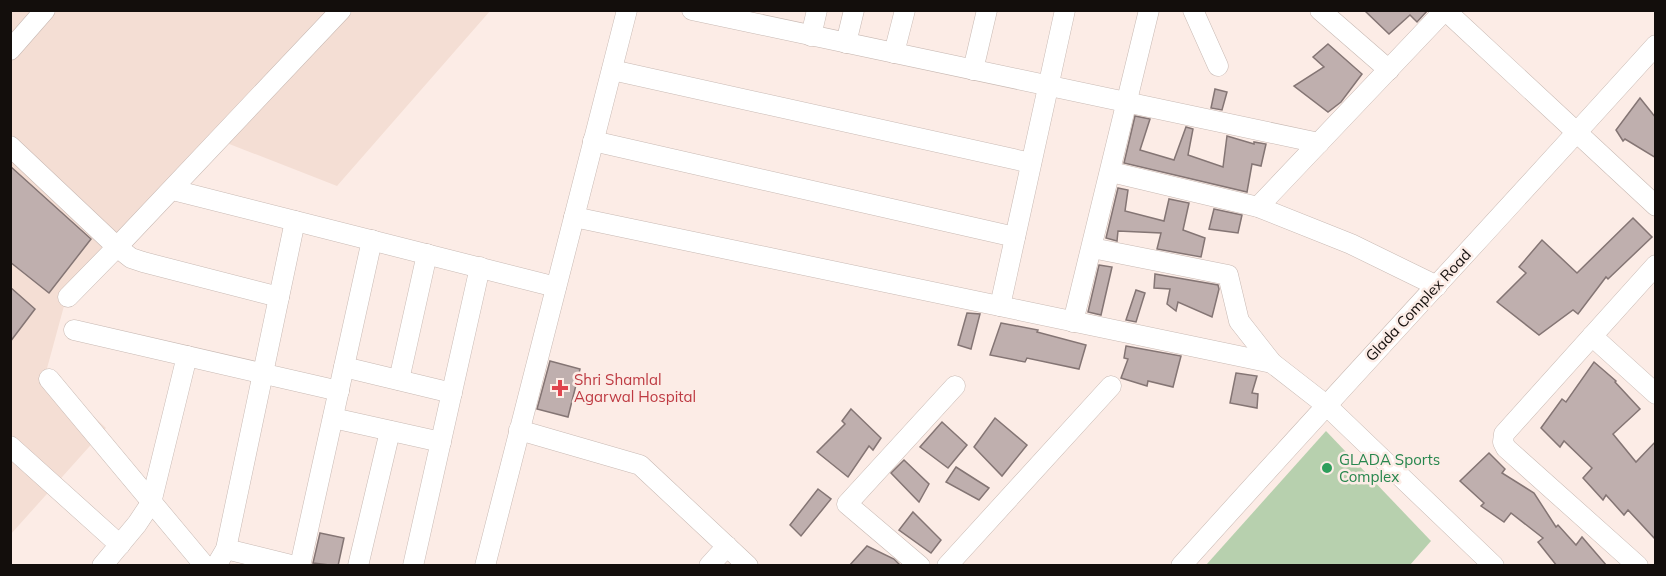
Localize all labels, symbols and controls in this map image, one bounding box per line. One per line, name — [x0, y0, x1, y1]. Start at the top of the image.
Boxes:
street label: Glada Complex Road — [1361, 245, 1475, 365]
place label: Shri Shamlal Agarwal Hospital — [574, 370, 696, 406]
marker: Shri Shamlal Agarwal Hospital — [551, 379, 569, 397]
place label: GLADA Sports Complex — [1339, 450, 1440, 486]
marker: GLADA Sports Complex — [1320, 461, 1334, 475]

